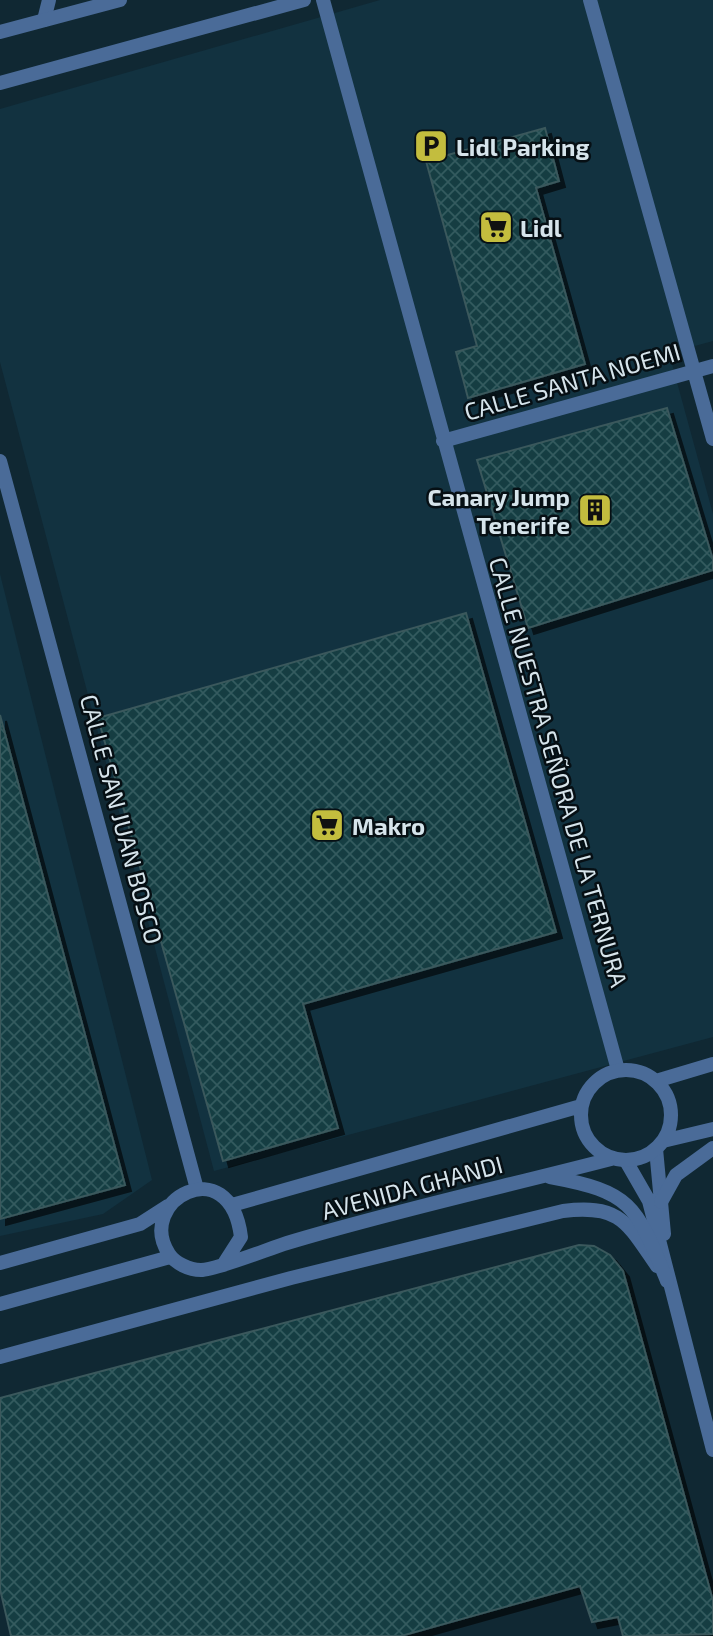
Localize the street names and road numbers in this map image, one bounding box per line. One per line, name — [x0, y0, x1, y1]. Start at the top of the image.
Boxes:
street label: CALLE SANTA NOEMI — [461, 336, 683, 426]
street label: CALLE NUESTRA SEÑORA DE LA TERNURA — [484, 554, 634, 990]
street label: CALLE SAN JUAN BOSCO — [75, 691, 169, 947]
street label: AVENIDA GHANDI — [318, 1149, 506, 1225]

